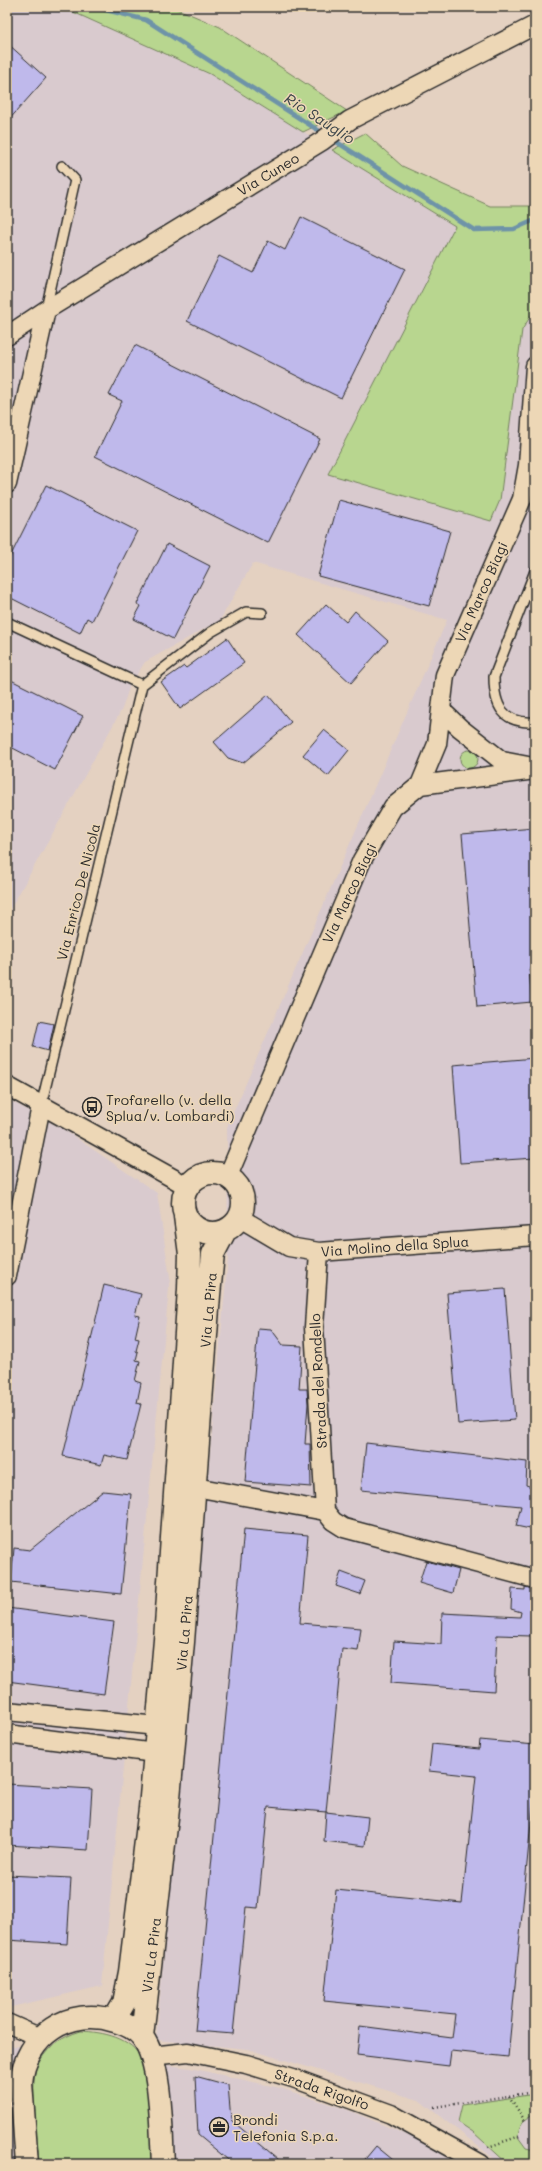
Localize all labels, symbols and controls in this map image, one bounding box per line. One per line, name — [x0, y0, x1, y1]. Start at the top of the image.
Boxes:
water label: Rio Sauglio — [281, 88, 359, 148]
street label: Via Cuneo — [234, 148, 302, 200]
street label: Via Marco Biagi — [450, 539, 512, 645]
street label: Via Enrico De Nicola — [52, 821, 104, 963]
street label: Via Marco Biagi — [317, 840, 381, 946]
place label: Trofarello (v. della Splua/v. Lombardi) — [106, 1090, 235, 1125]
bus stop icon: Trofarello (v. della Splua/v. Lombardi) — [81, 1096, 103, 1118]
street label: Via Molino della Splua — [320, 1231, 470, 1261]
street label: Via La Pira — [195, 1271, 221, 1349]
street label: Strada del Rondello — [305, 1313, 331, 1449]
street label: Via La Pira — [171, 1594, 197, 1672]
street label: Via La Pira — [137, 1916, 165, 1994]
street label: Strada Rigolfo — [272, 2064, 372, 2114]
place label: Brondi Telefonia S.p.a. — [233, 2110, 338, 2145]
office icon: Brondi Telefonia S.p.a. — [208, 2116, 230, 2138]

